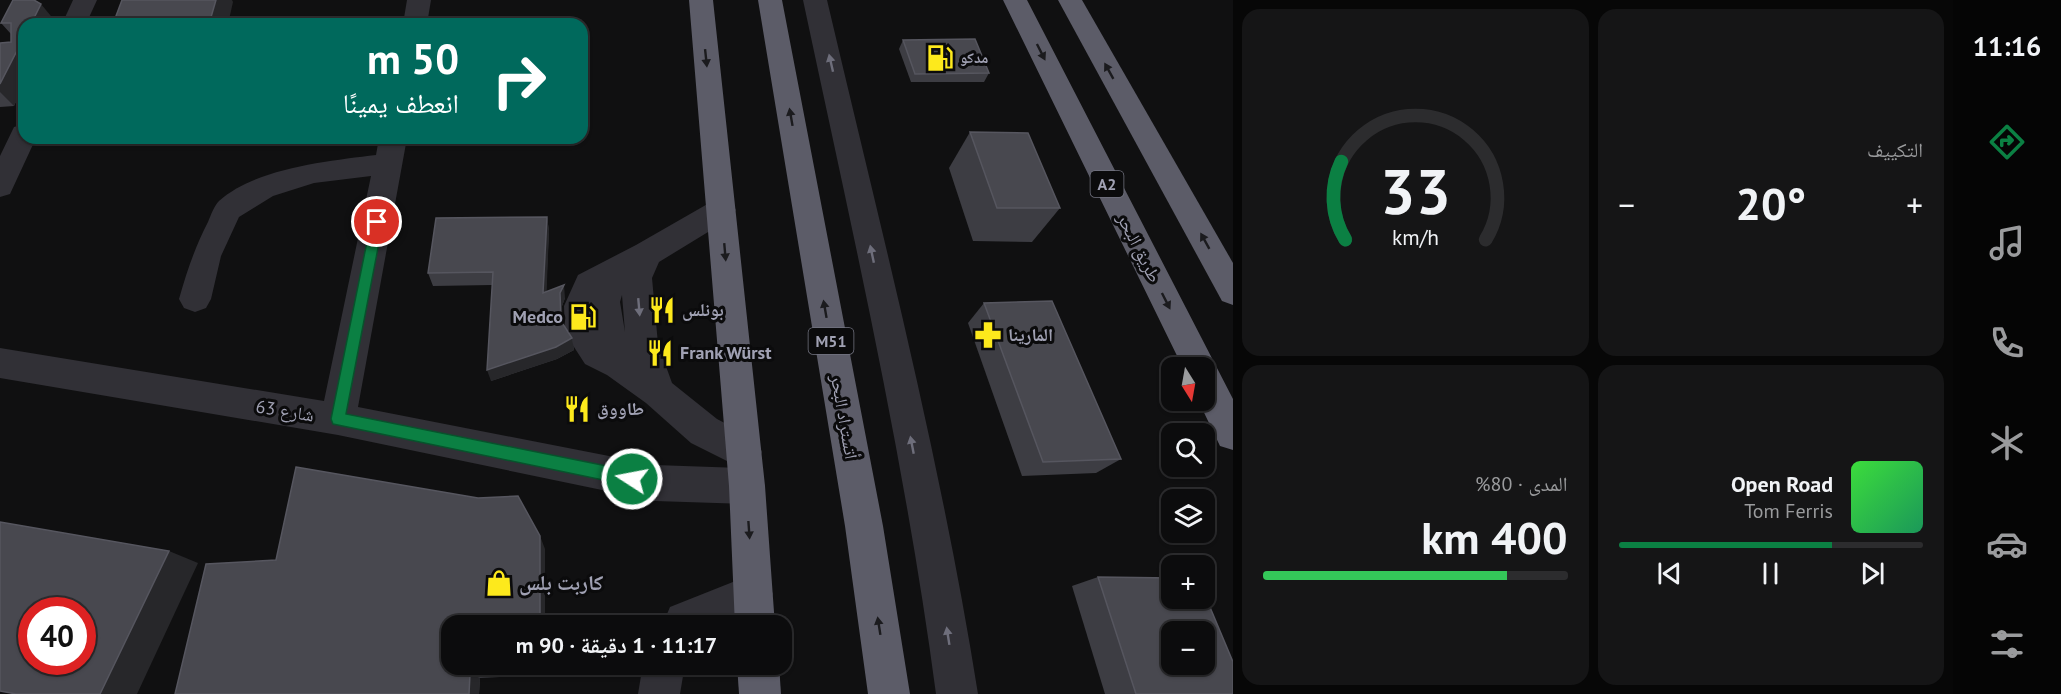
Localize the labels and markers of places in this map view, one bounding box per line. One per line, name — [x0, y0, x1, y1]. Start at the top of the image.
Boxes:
fuel station icon: مدكو — [925, 43, 955, 73]
place label: مدكو — [960, 48, 988, 67]
pin — [351, 196, 402, 247]
restaurant icon: بونلس — [647, 295, 677, 325]
place label: بونلس — [682, 298, 724, 321]
fuel station icon: Medco — [568, 302, 598, 332]
place label: Medco — [513, 305, 563, 328]
pharmacy icon: المارينا — [973, 320, 1003, 350]
place label: المارينا — [1008, 323, 1053, 346]
restaurant icon: Frank Würst — [645, 338, 675, 368]
place label: Frank Würst — [680, 341, 772, 364]
restaurant icon: طاووق — [562, 394, 592, 424]
place label: طاووق — [597, 397, 644, 420]
shop icon: كاربت بلس — [484, 568, 514, 598]
place label: كاربت بلس — [519, 569, 603, 596]

